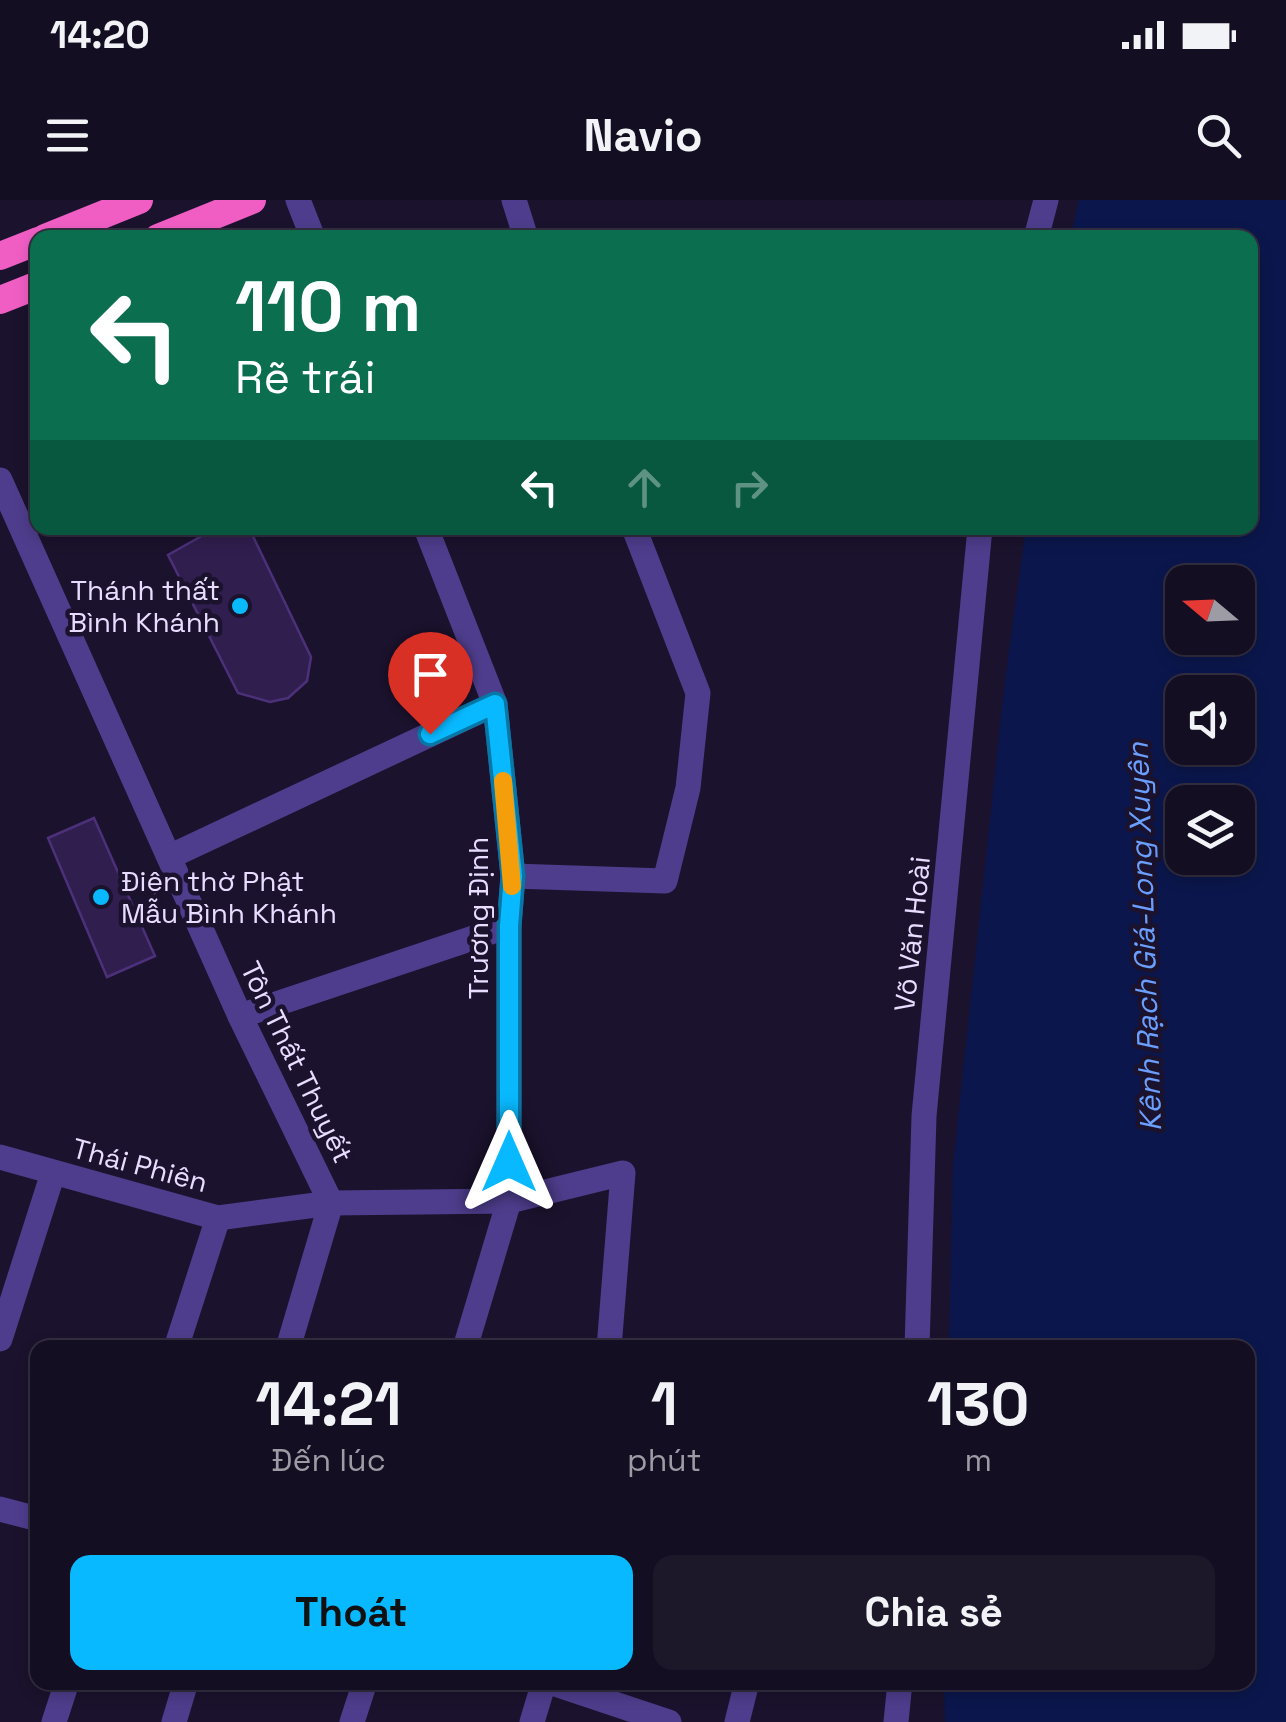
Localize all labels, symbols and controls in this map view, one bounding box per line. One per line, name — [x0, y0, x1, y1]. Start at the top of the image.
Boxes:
text: 14:20 — [50, 11, 150, 59]
text: Navio — [583, 107, 703, 164]
icon: menu — [40, 108, 95, 163]
icon: search — [1191, 108, 1246, 163]
text: 110 m — [235, 262, 421, 351]
icon: left — [70, 270, 200, 400]
text: Rẽ trái — [235, 349, 375, 406]
icon: left — [512, 460, 567, 515]
icon: ahead — [617, 460, 672, 515]
icon: right — [722, 460, 777, 515]
north arrow — [1165, 565, 1255, 655]
map controls — [1165, 565, 1255, 875]
place label: Thánh thất Bình Khánh — [68, 572, 220, 640]
marker: Thánh thất Bình Khánh — [229, 595, 251, 617]
pin — [388, 632, 473, 735]
icon: arrive — [403, 647, 458, 702]
button: sound — [1165, 675, 1255, 765]
water label: Kênh Rạch Giá-Long Xuyên — [1118, 741, 1170, 1132]
button: layers — [1165, 785, 1255, 875]
street label: Trương Định — [460, 837, 496, 999]
street label: Võ Văn Hoài — [886, 855, 938, 1013]
place label: Điện thờ Phật Mẫu Bình Khánh — [121, 863, 337, 931]
marker: Điện thờ Phật Mẫu Bình Khánh — [90, 886, 112, 908]
street label: Tôn Thất Thuyết — [233, 956, 361, 1168]
position arrow — [457, 1110, 561, 1214]
street label: Thái Phiên — [69, 1130, 211, 1200]
text: 14:21 — [256, 1366, 402, 1443]
text: 1 — [651, 1366, 678, 1443]
text: 130 — [927, 1366, 1029, 1443]
text: Đến lúc — [271, 1440, 386, 1480]
text: phút — [627, 1440, 701, 1480]
text: m — [964, 1440, 992, 1480]
button: Thoát — [70, 1555, 633, 1670]
button: Chia sẻ — [653, 1555, 1215, 1670]

